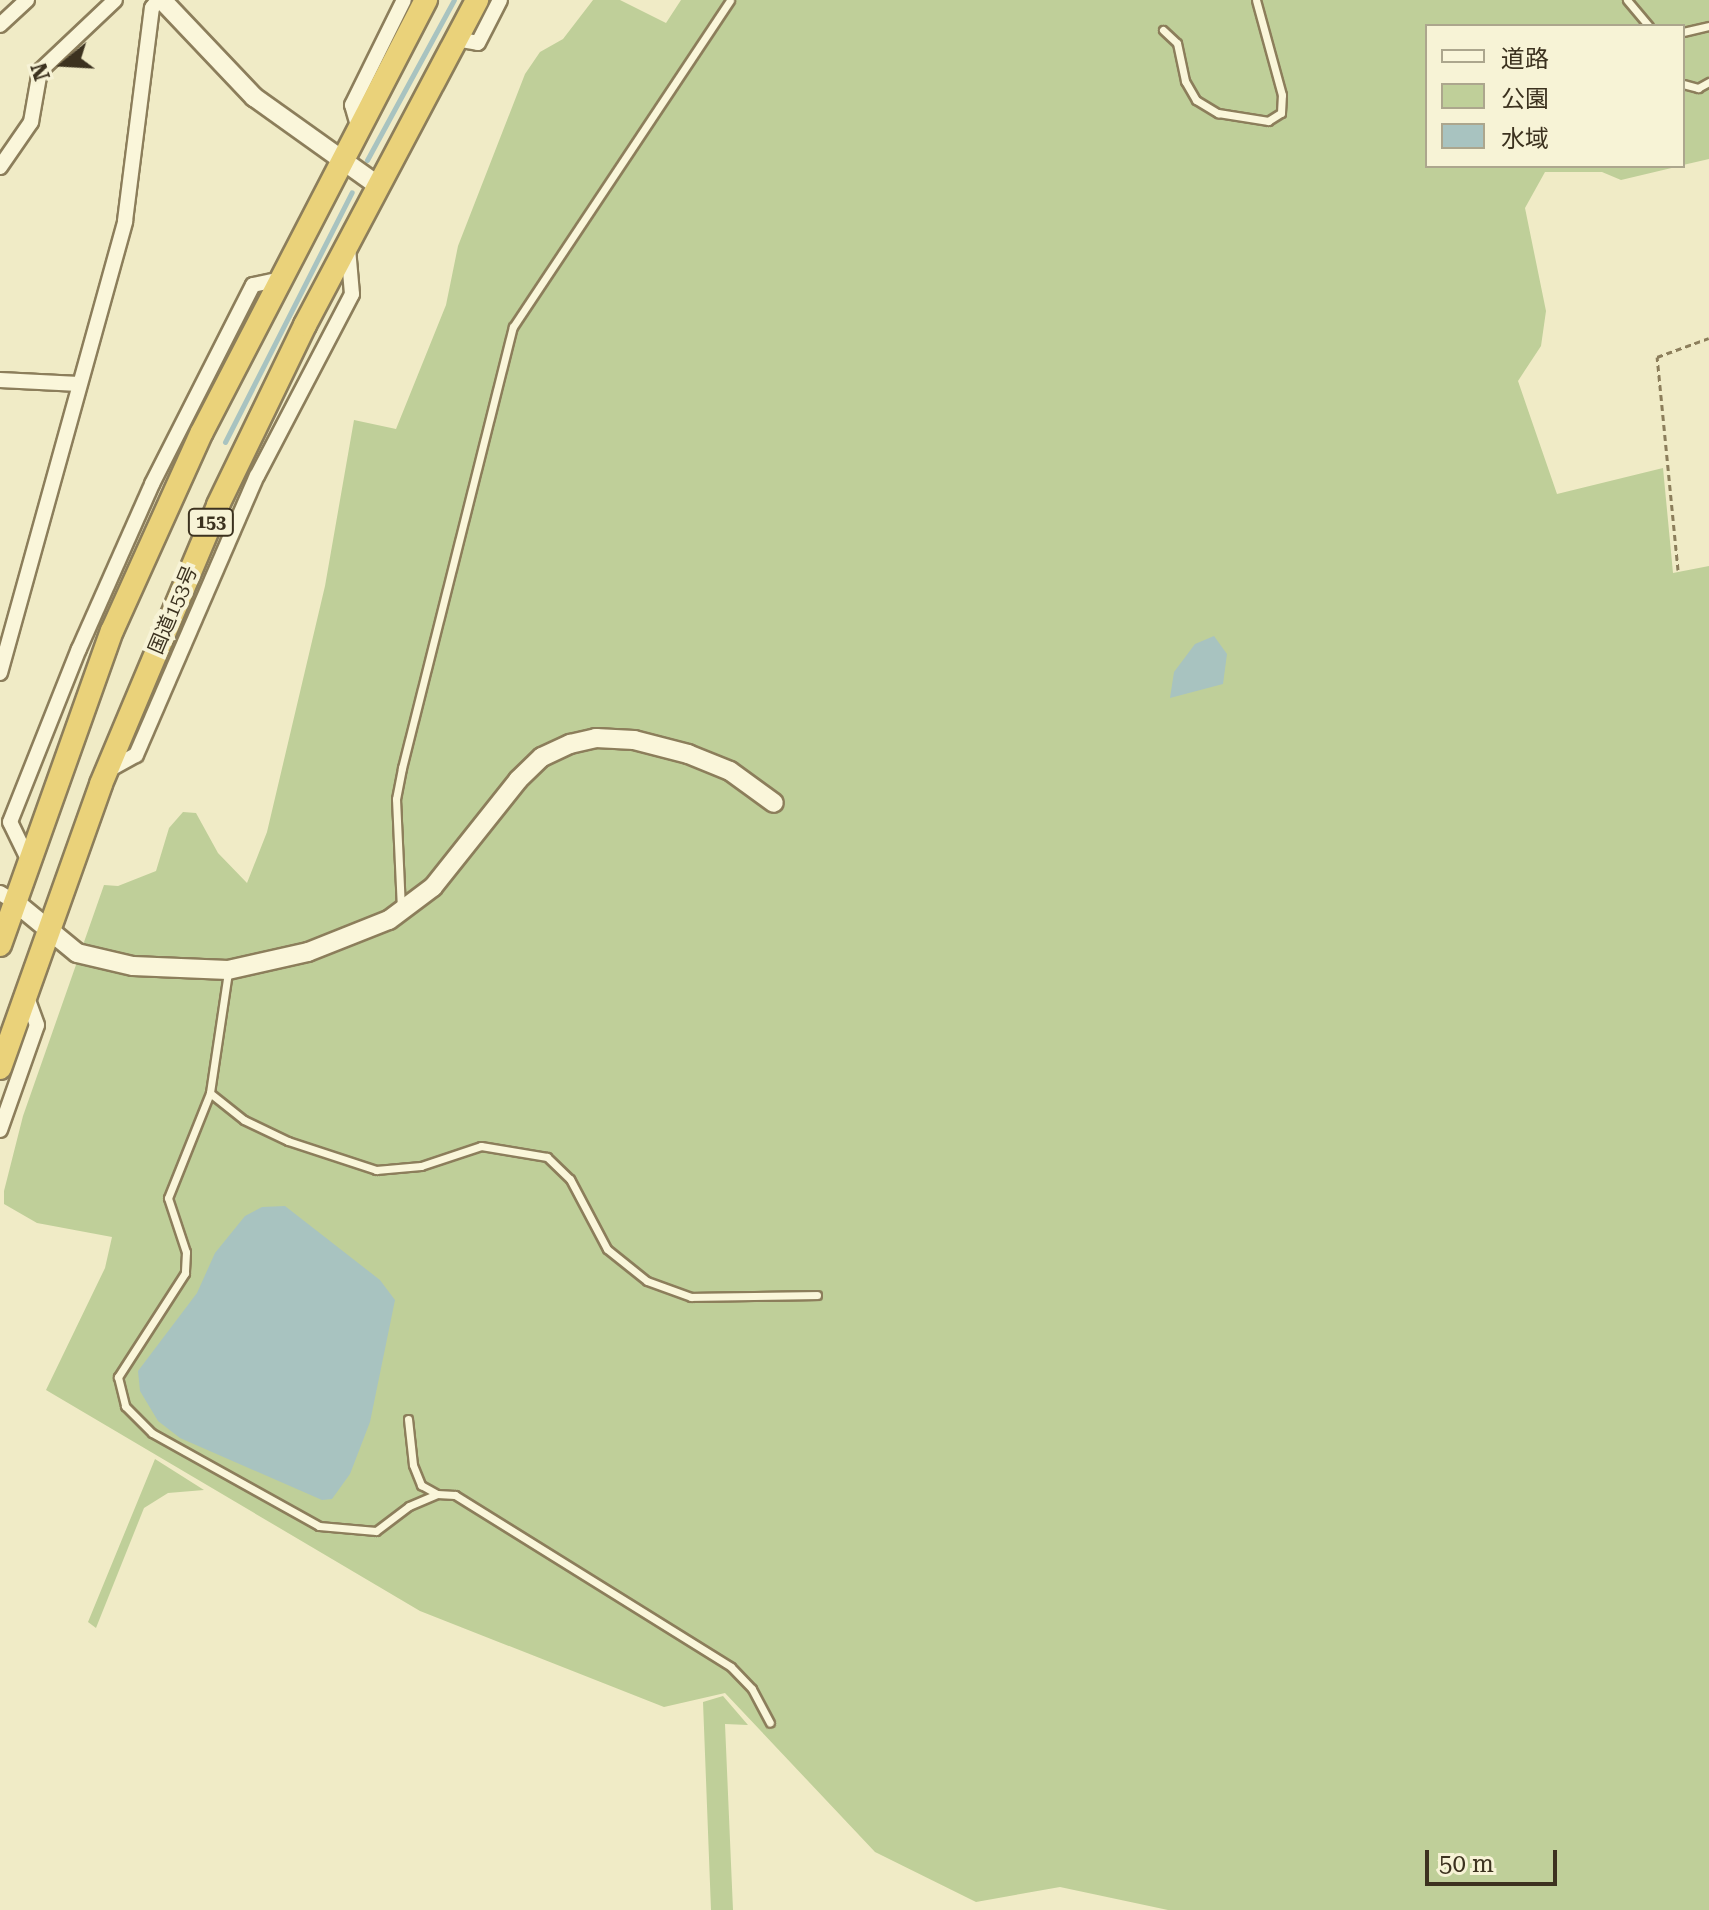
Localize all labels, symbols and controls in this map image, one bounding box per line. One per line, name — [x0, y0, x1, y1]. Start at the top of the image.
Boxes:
north arrow — [24, 24, 104, 104]
legend — [1425, 24, 1685, 168]
text: 道路 — [1501, 45, 1549, 73]
text: N — [26, 60, 55, 84]
text: 公園 — [1501, 85, 1549, 113]
text: 水域 — [1501, 125, 1549, 153]
road number: 153 — [187, 508, 235, 536]
street label: 国道153号 — [144, 562, 202, 658]
scale bar — [1429, 1834, 1561, 1884]
text: 50 m — [1439, 1850, 1494, 1878]

